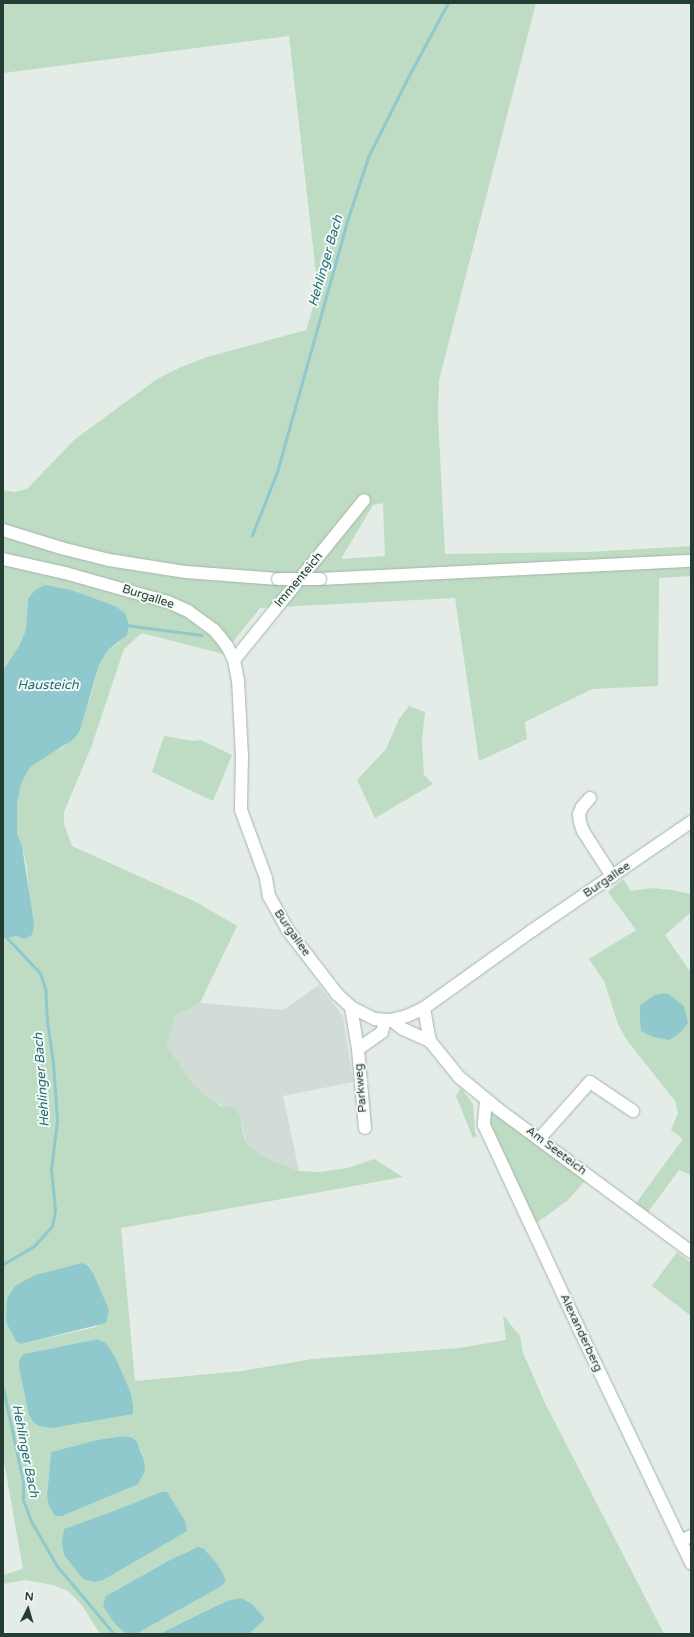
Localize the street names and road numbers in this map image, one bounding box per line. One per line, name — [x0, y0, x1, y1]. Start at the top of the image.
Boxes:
street label: Immenteich — [272, 550, 326, 610]
street label: Burgallee — [120, 582, 176, 612]
street label: Burgallee — [581, 859, 633, 901]
street label: Burgallee — [271, 907, 313, 959]
street label: Parkweg — [352, 1063, 370, 1113]
street label: Am Seeteich — [523, 1124, 589, 1178]
street label: Alexanderberg — [557, 1292, 605, 1374]

